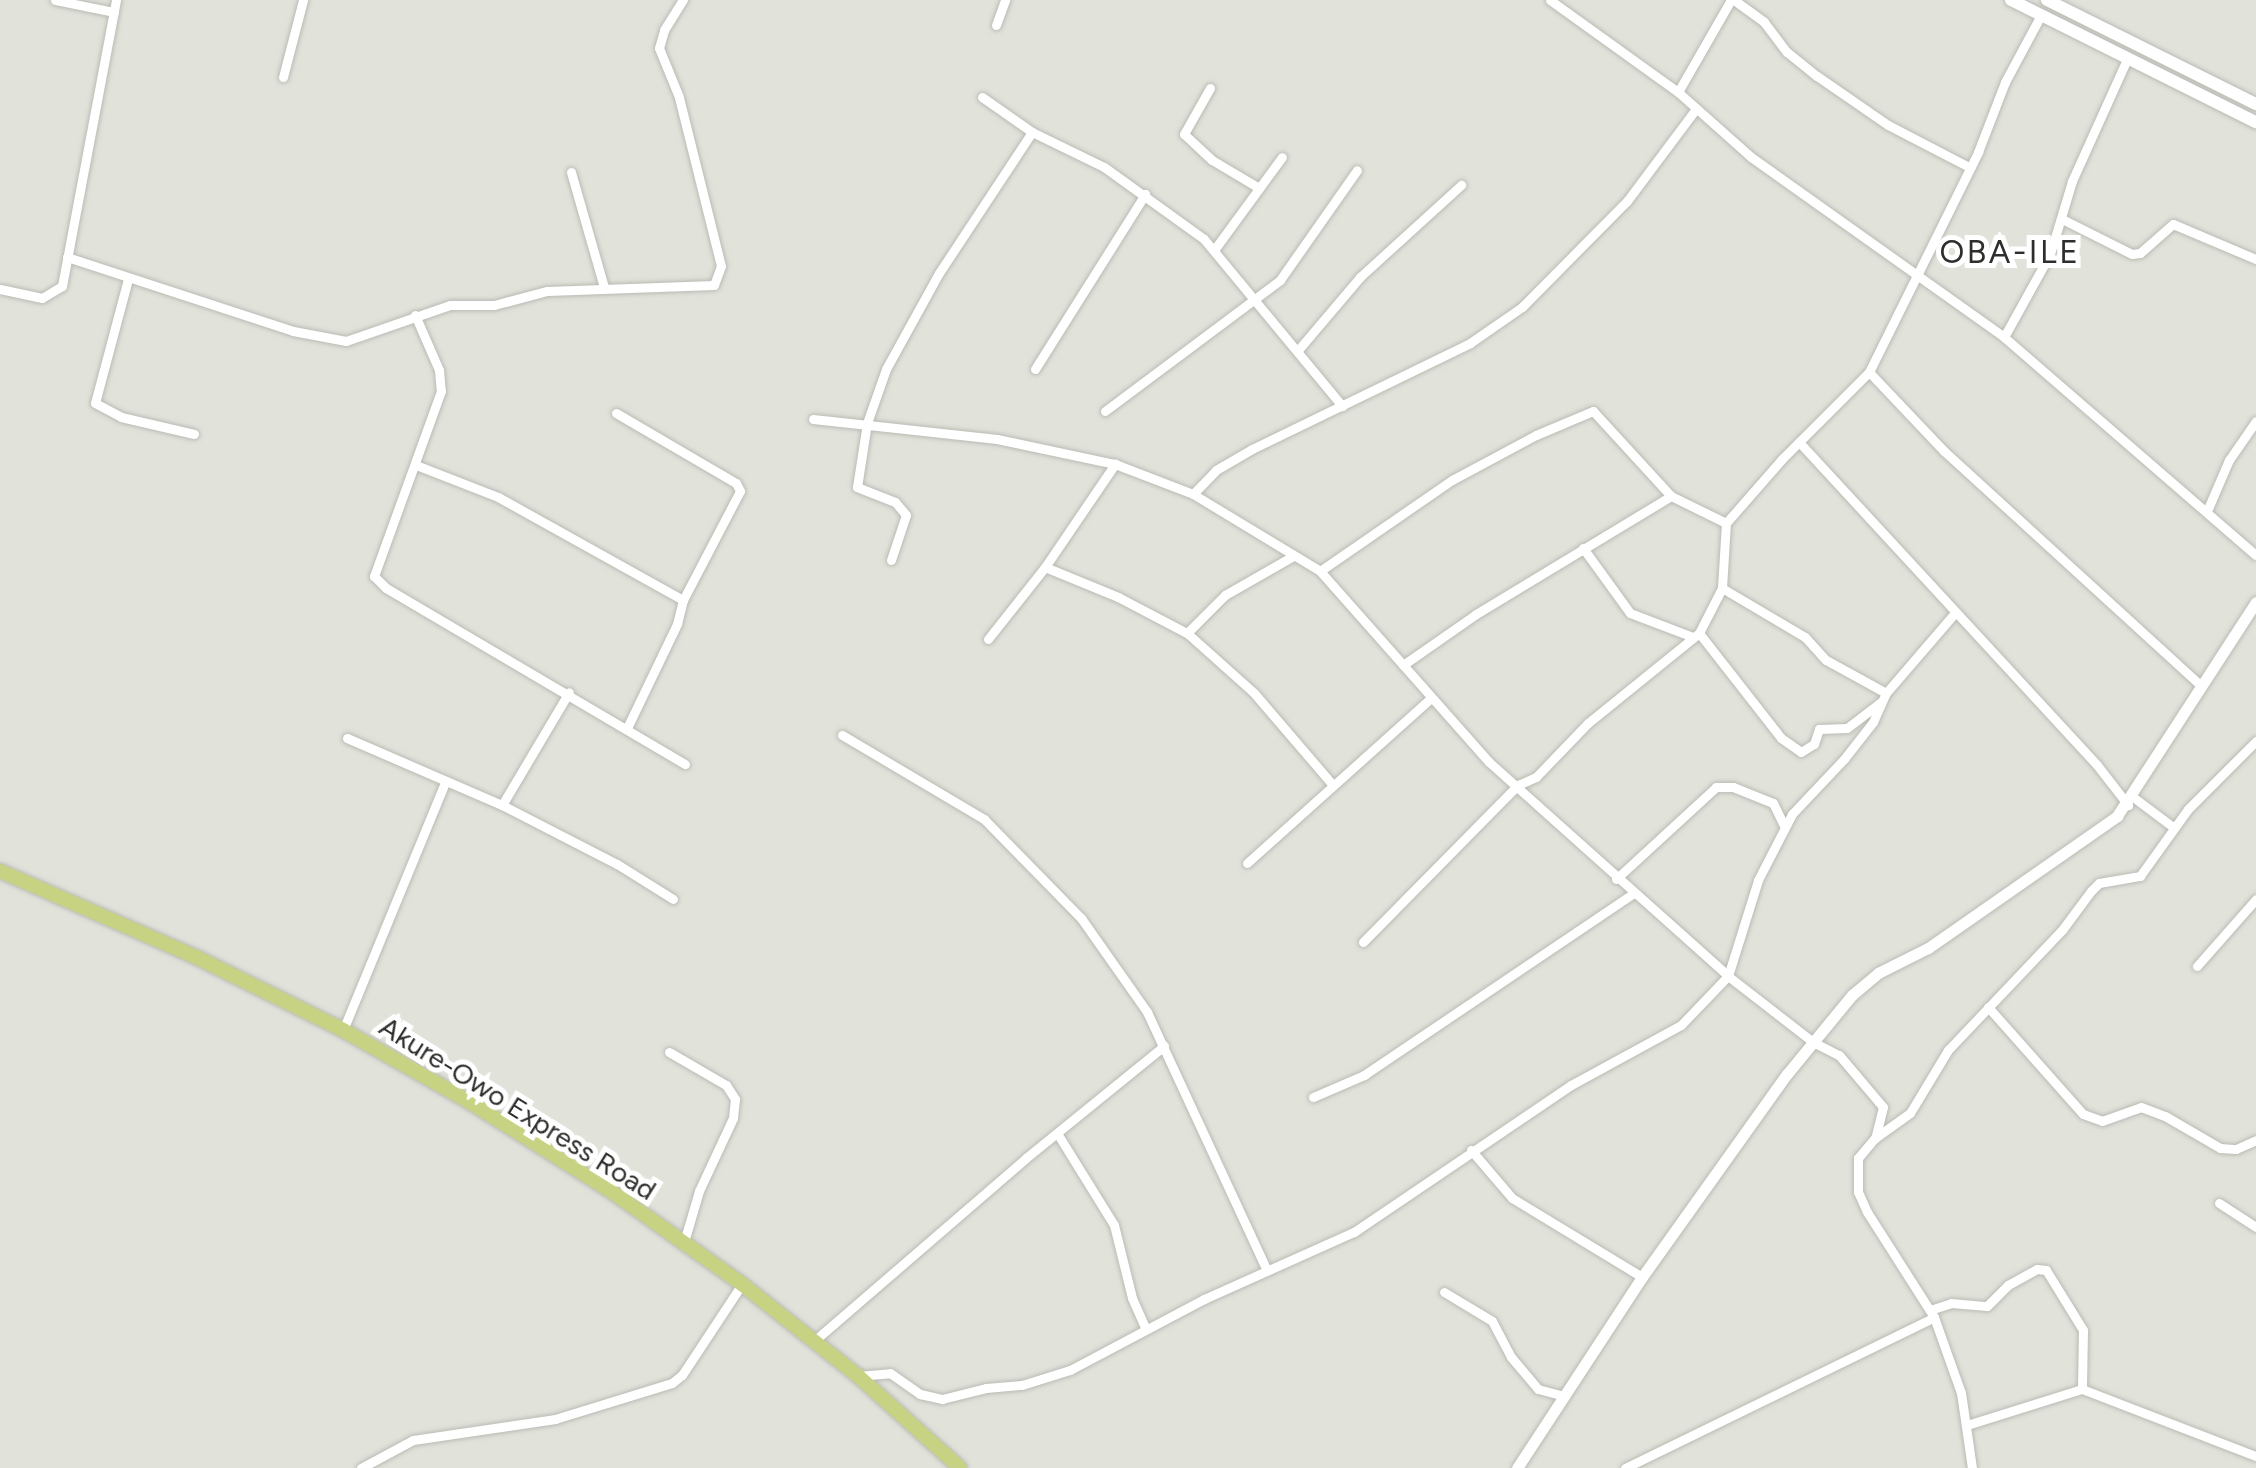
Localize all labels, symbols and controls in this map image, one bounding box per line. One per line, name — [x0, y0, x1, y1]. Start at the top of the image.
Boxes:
district label: OBA-ILE — [1939, 233, 2081, 271]
street label: Akure-Owo Express Road — [374, 1009, 662, 1207]

